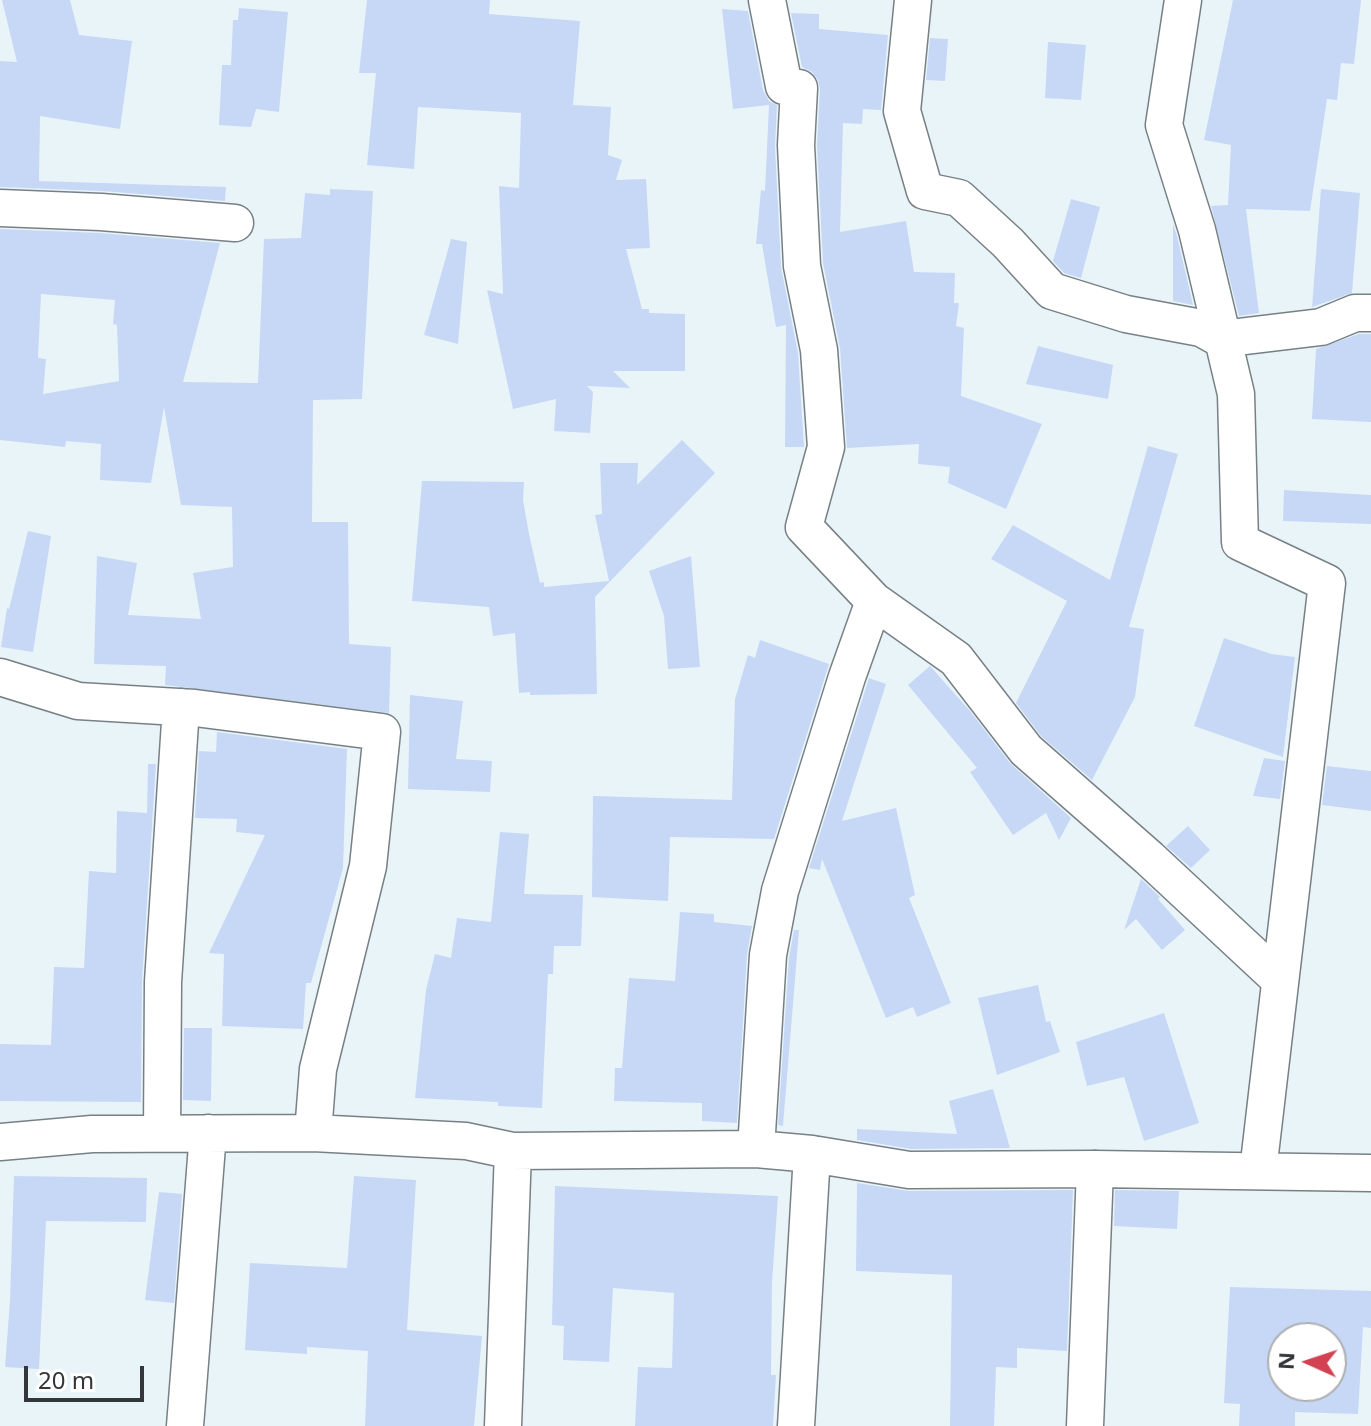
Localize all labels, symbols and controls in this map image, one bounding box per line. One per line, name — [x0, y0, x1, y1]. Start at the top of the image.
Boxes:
north arrow — [1267, 1322, 1347, 1402]
scale bar — [28, 1350, 148, 1400]
text: N — [1270, 1351, 1300, 1371]
text: 20 m — [38, 1363, 94, 1396]

